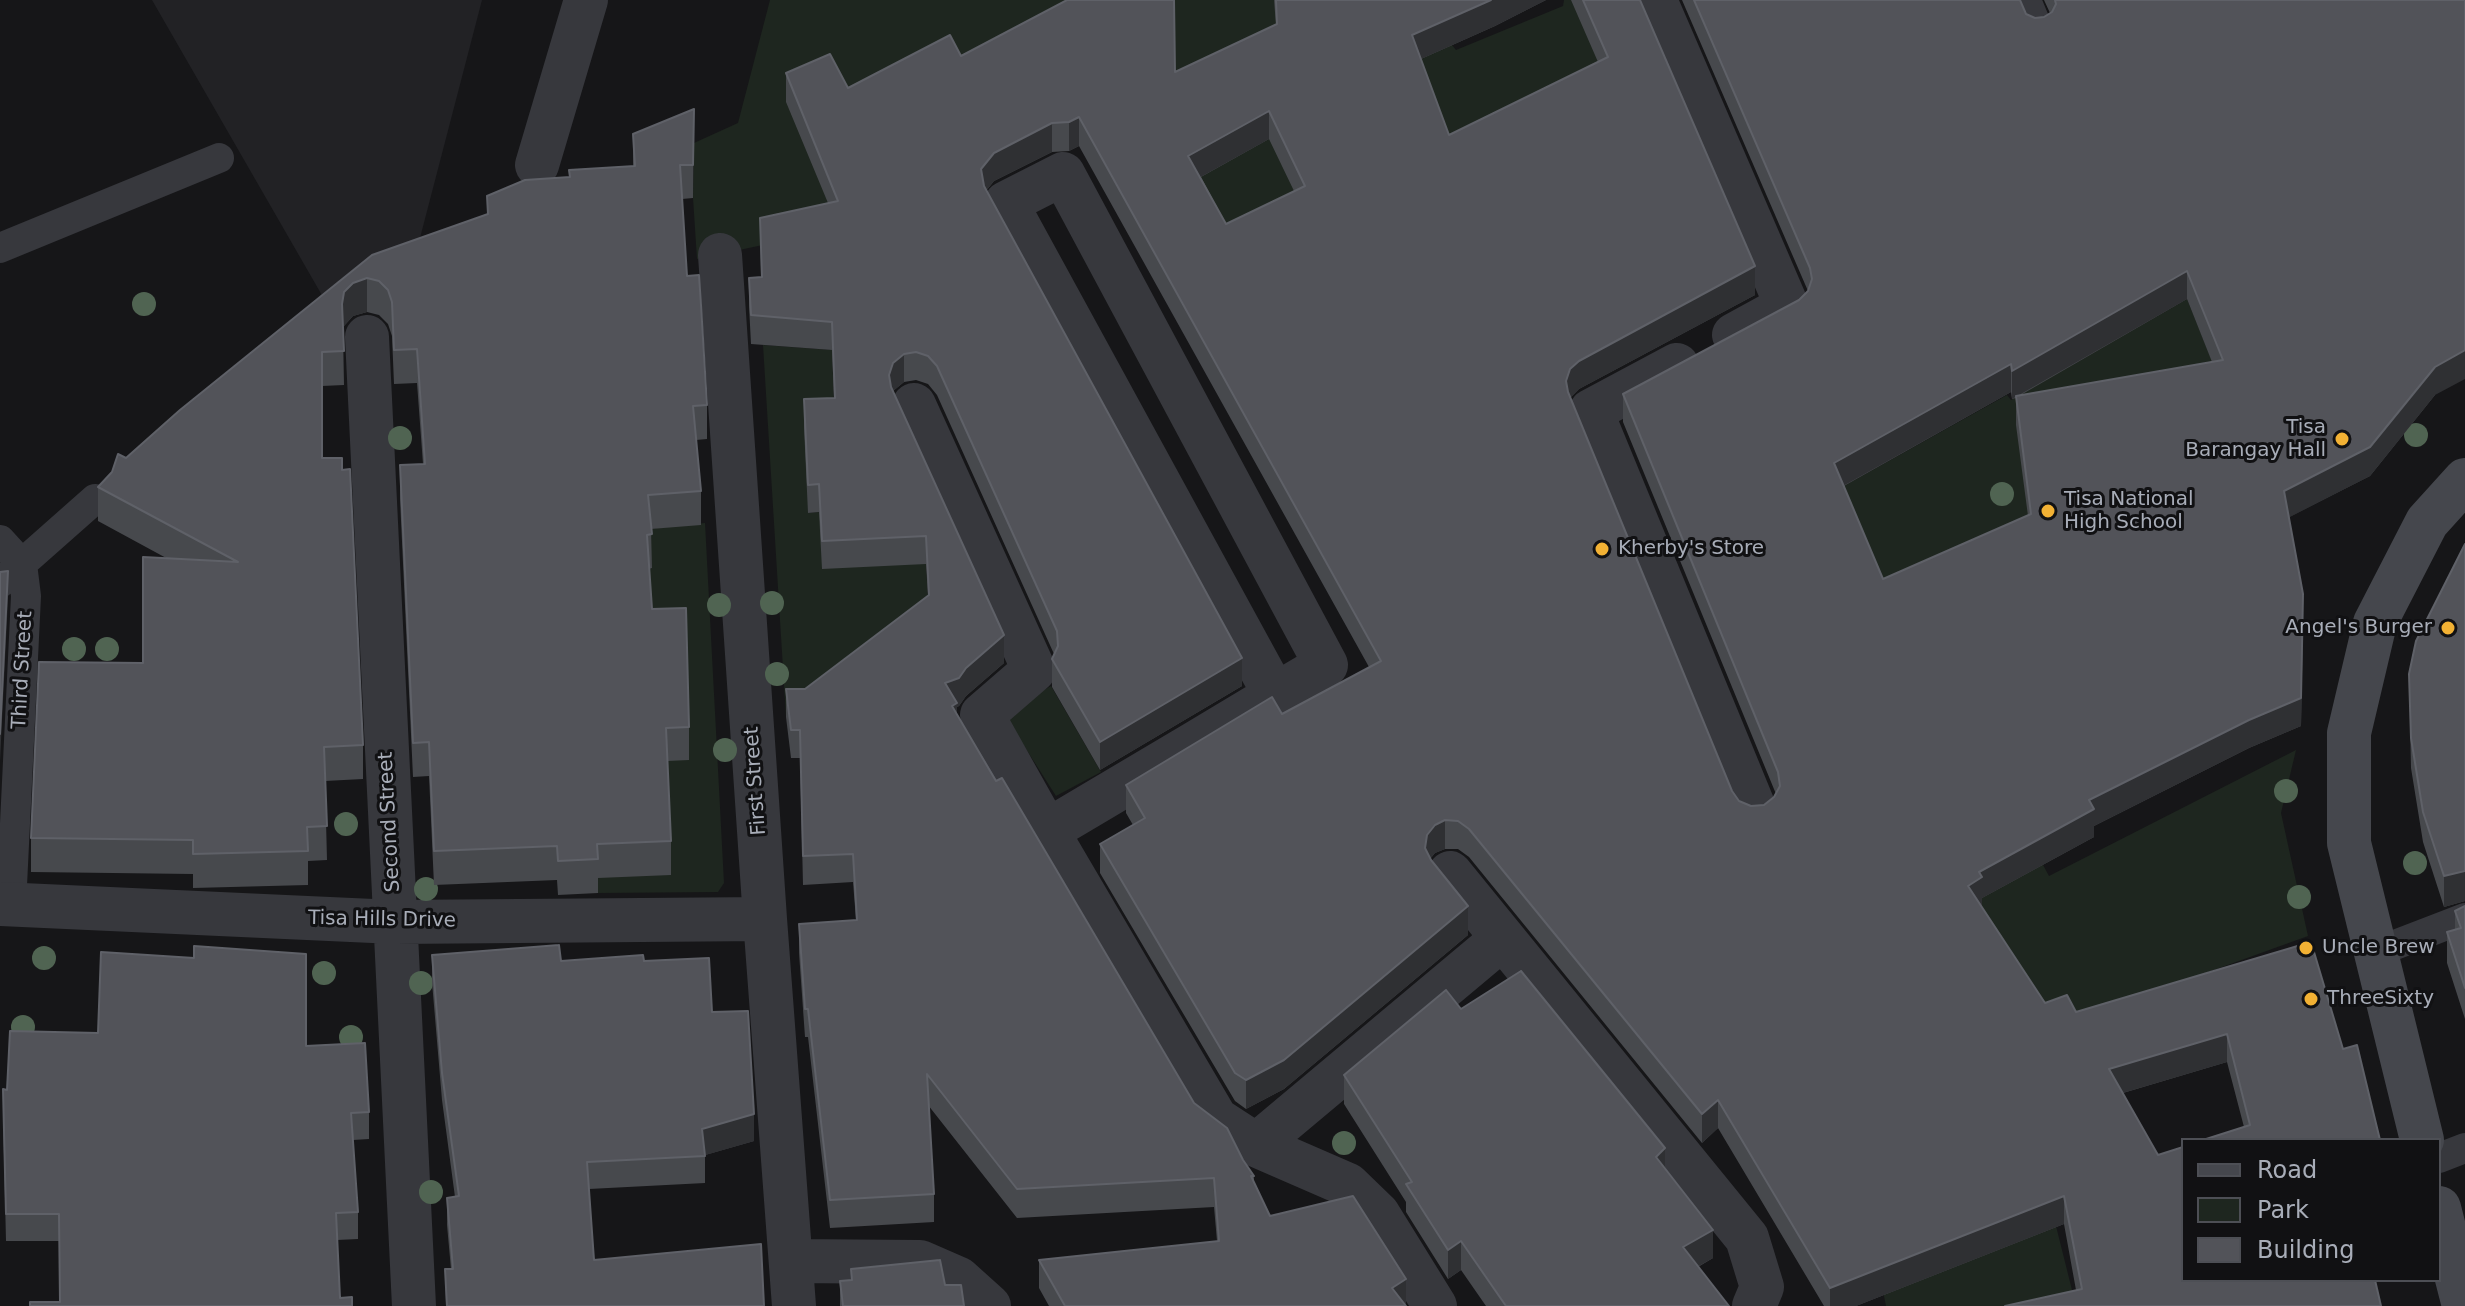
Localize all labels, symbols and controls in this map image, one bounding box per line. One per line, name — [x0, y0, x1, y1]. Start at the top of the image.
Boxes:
place label: Tisa Barangay Hall — [2185, 416, 2326, 463]
marker: Tisa Barangay Hall — [2333, 430, 2351, 448]
place label: Tisa National High School — [2064, 488, 2194, 535]
marker: Tisa National High School — [2039, 502, 2057, 520]
place label: Kherby's Store — [1618, 537, 1764, 561]
marker: Kherby's Store — [1593, 540, 1611, 558]
street label: Third Street — [8, 610, 38, 730]
place label: Angel's Burger — [2285, 616, 2432, 640]
marker: Angel's Burger — [2439, 619, 2457, 637]
street label: First Street — [740, 726, 772, 836]
street label: Second Street — [374, 751, 406, 893]
street label: Tisa Hills Drive — [308, 907, 456, 933]
place label: Uncle Brew — [2322, 936, 2435, 960]
marker: Uncle Brew — [2297, 939, 2315, 957]
place label: ThreeSixty — [2327, 987, 2434, 1011]
marker: ThreeSixty — [2302, 990, 2320, 1008]
legend — [2181, 1138, 2441, 1282]
text: Road — [2257, 1156, 2317, 1184]
text: Park — [2257, 1196, 2309, 1224]
text: Building — [2257, 1236, 2354, 1264]

